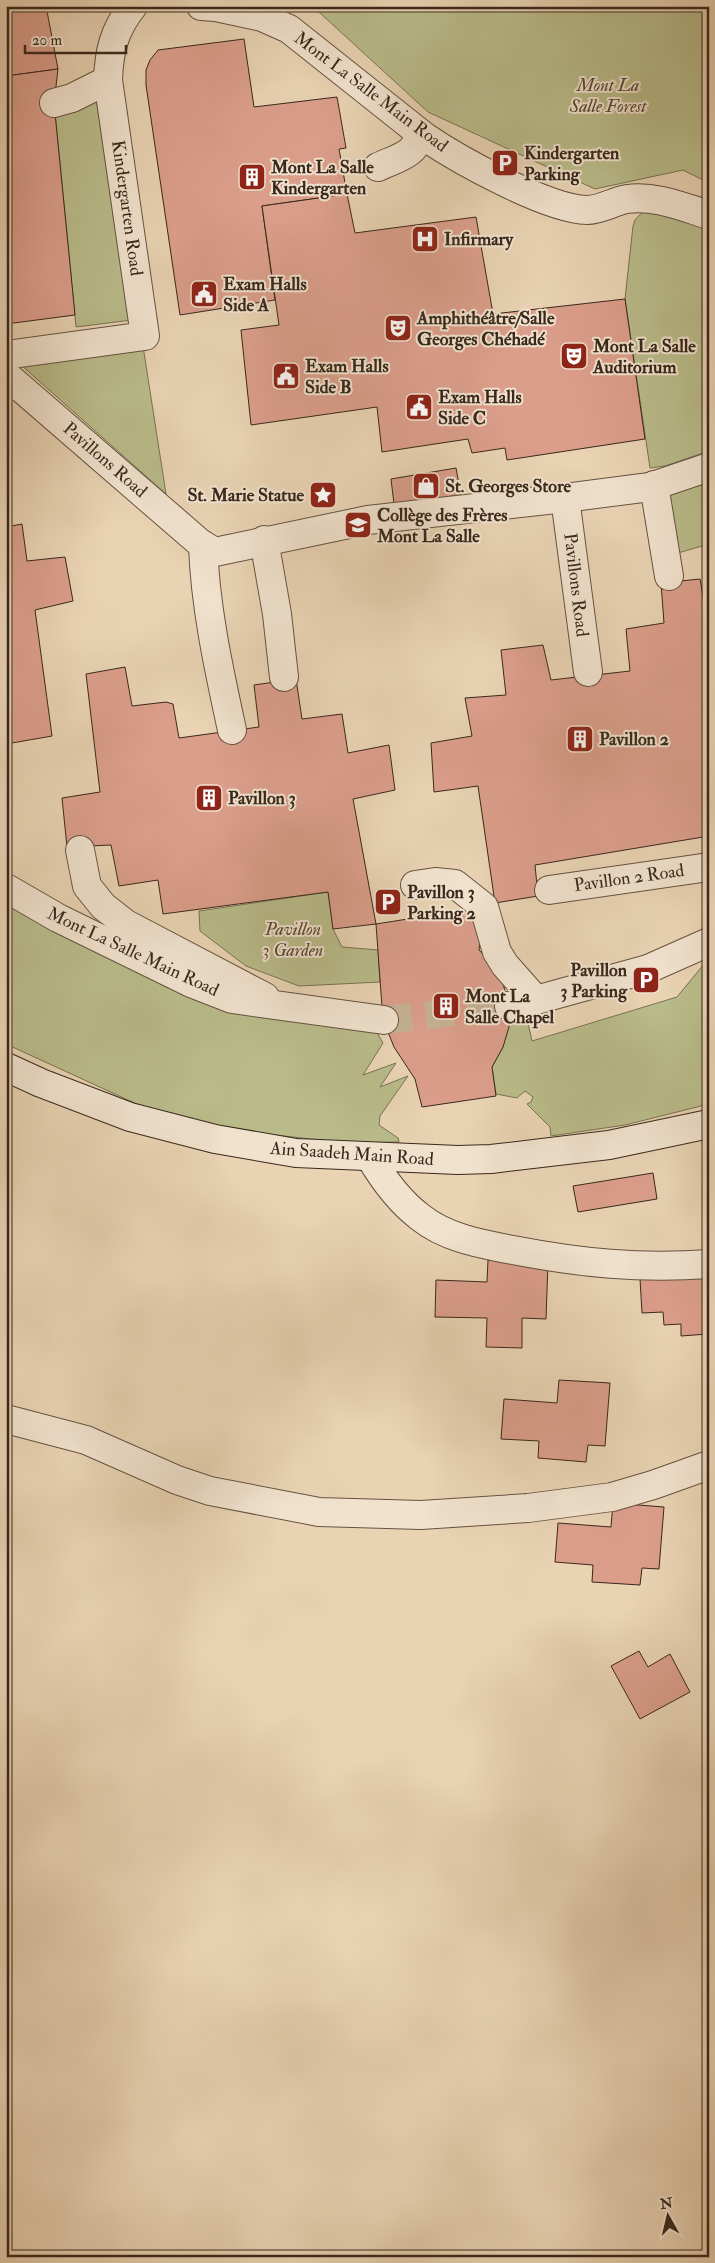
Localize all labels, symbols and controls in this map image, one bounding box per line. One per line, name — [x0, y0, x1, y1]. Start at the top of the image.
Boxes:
scale bar — [25, 22, 126, 54]
street label: Mont La Salle Main Road — [289, 27, 453, 157]
text: 20 m — [32, 31, 62, 50]
park label: Mont La Salle Forest — [569, 74, 647, 118]
street label: Kindergarten Road — [106, 139, 148, 277]
place label: Kindergarten Parking — [524, 142, 620, 186]
parking icon: Kindergarten Parking — [490, 148, 520, 178]
place label: Mont La Salle Kindergarten — [270, 156, 374, 200]
building icon: Mont La Salle Kindergarten — [237, 162, 267, 192]
hospital icon: Infirmary — [410, 224, 440, 254]
place label: Infirmary — [444, 228, 514, 251]
place label: Exam Halls Side A — [223, 273, 307, 317]
public building icon: Exam Halls Side A — [189, 279, 219, 309]
place label: Amphithéâtre/Salle Georges Chéhadé — [416, 307, 555, 351]
theatre icon: Amphithéâtre/Salle Georges Chéhadé — [383, 313, 413, 343]
place label: Mont La Salle Auditorium — [592, 335, 696, 379]
theatre icon: Mont La Salle Auditorium — [559, 341, 589, 371]
place label: Exam Halls Side B — [305, 355, 389, 399]
public building icon: Exam Halls Side B — [271, 361, 301, 391]
place label: Exam Halls Side C — [438, 386, 522, 430]
public building icon: Exam Halls Side C — [404, 392, 434, 422]
street label: Pavillons Road — [58, 417, 152, 503]
shop icon: St. Georges Store — [411, 471, 441, 501]
place label: St. Georges Store — [445, 475, 572, 498]
place icon: St. Marie Statue — [308, 480, 338, 510]
place label: St. Marie Statue — [188, 484, 304, 507]
place label: Collège des Frères Mont La Salle — [376, 504, 507, 548]
school or university icon: Collège des Frères Mont La Salle — [343, 510, 373, 540]
street label: Pavillons Road — [558, 532, 594, 638]
building icon: Pavillon 2 — [565, 724, 595, 754]
place label: Pavillon 2 — [599, 728, 669, 751]
building icon: Pavillon 3 — [194, 783, 224, 813]
place label: Pavillon 3 — [228, 787, 296, 810]
street label: Pavillon 2 Road — [572, 859, 686, 897]
place label: Pavillon 3 Parking 2 — [407, 881, 476, 925]
parking icon: Pavillon 3 Parking 2 — [373, 887, 403, 917]
street label: Mont La Salle Main Road — [43, 902, 223, 1002]
park label: Pavillon 3 Garden — [263, 918, 323, 962]
place label: Pavillon 3 Parking — [561, 959, 628, 1003]
parking icon: Pavillon 3 Parking — [631, 965, 661, 995]
place label: Mont La Salle Chapel — [464, 985, 555, 1029]
building icon: Mont La Salle Chapel — [431, 991, 461, 1021]
street label: Ain Saadeh Main Road — [268, 1137, 435, 1171]
north arrow — [642, 2190, 692, 2240]
text: N — [658, 2194, 674, 2213]

